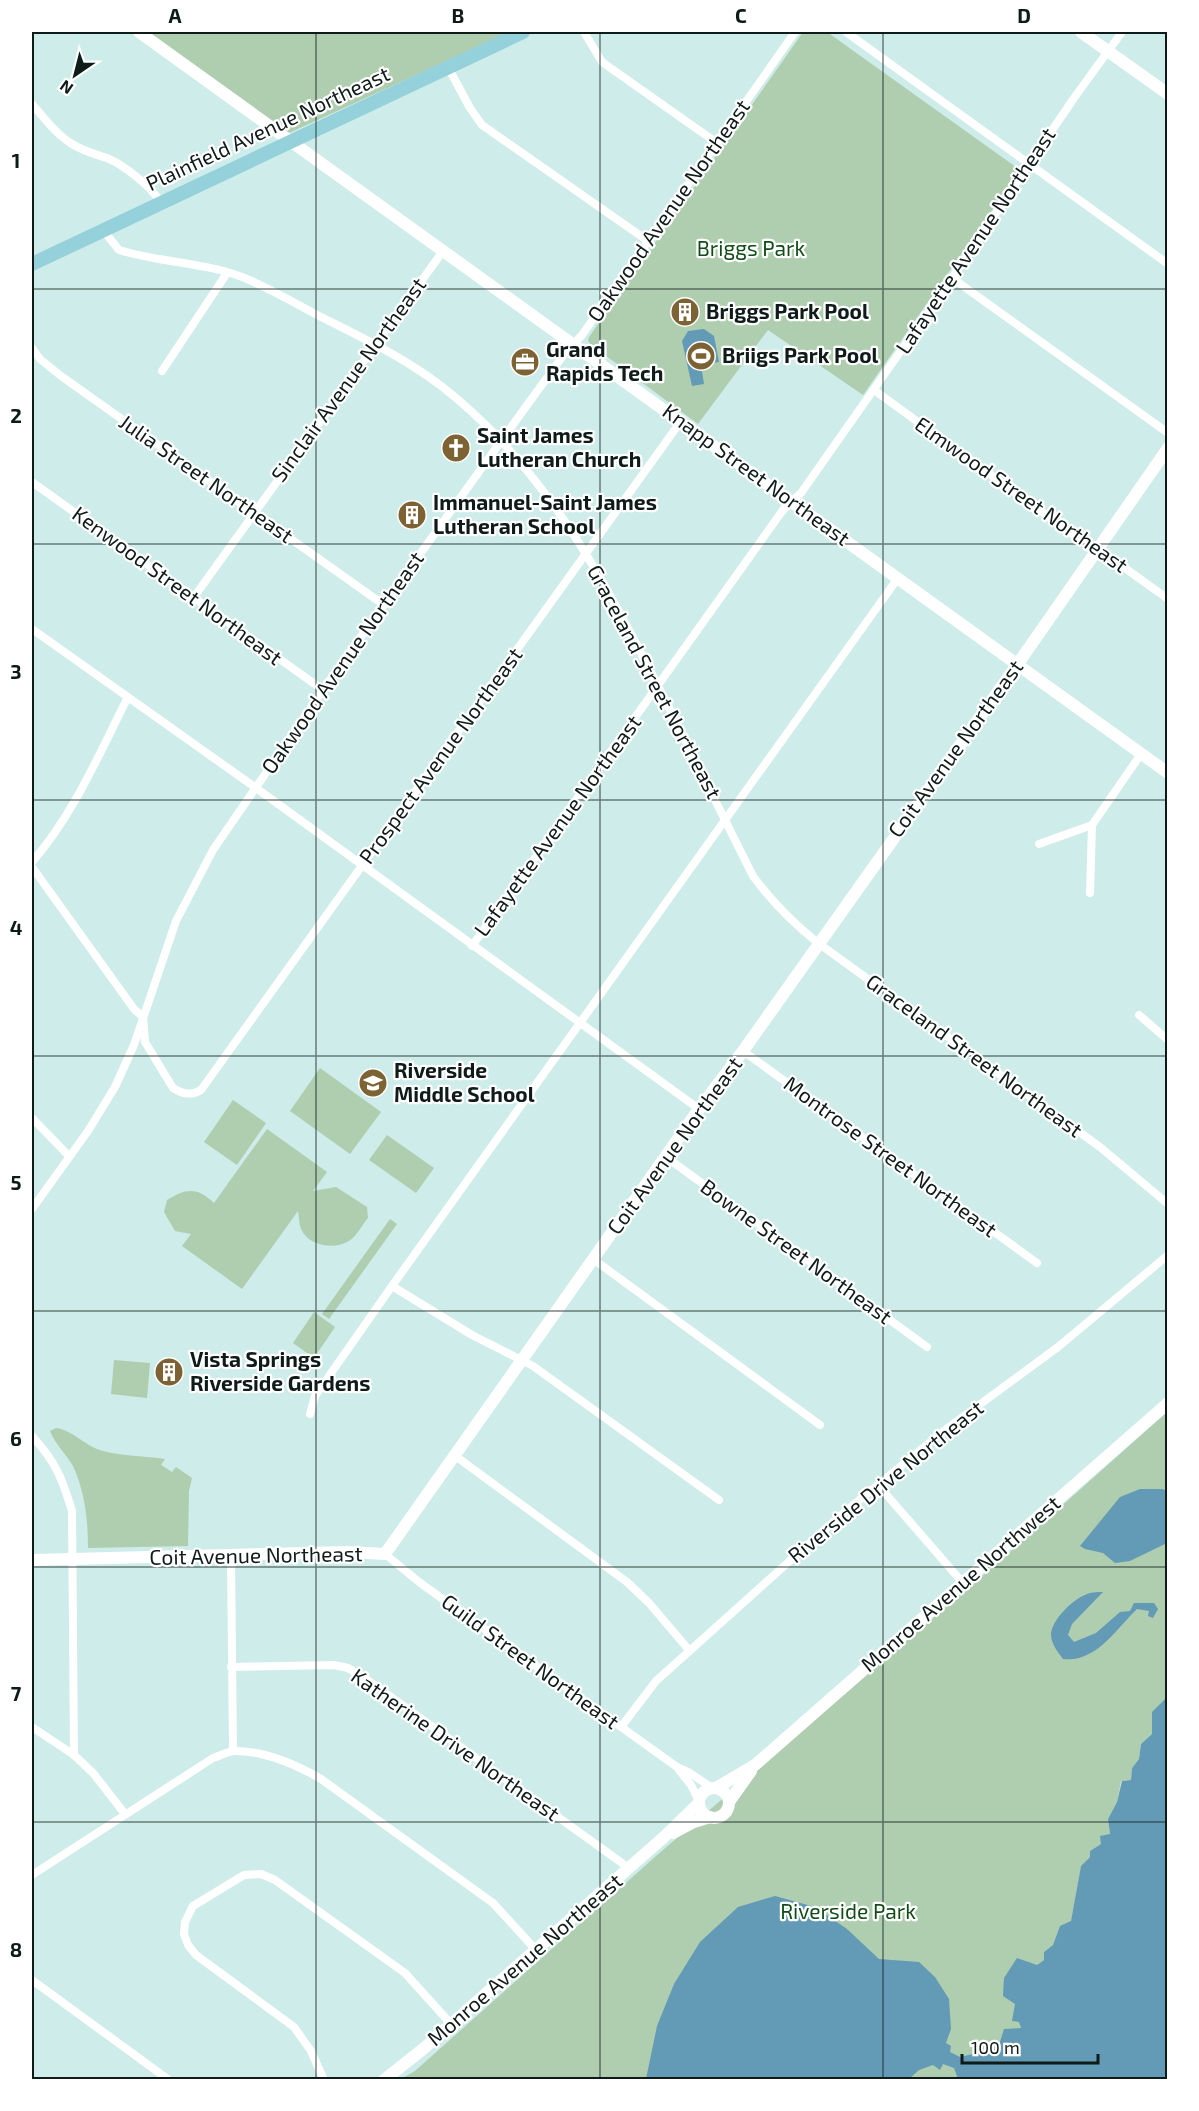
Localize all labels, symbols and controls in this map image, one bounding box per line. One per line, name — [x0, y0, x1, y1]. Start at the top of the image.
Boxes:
text: A — [168, 3, 182, 27]
text: B — [452, 3, 464, 27]
text: C — [735, 3, 747, 27]
text: D — [1017, 3, 1031, 27]
north arrow — [45, 45, 105, 105]
street label: Plainfield Avenue Northeast — [142, 60, 393, 195]
text: N — [56, 77, 76, 99]
street label: Oakwood Avenue Northeast — [581, 94, 754, 326]
street label: Lafayette Avenue Northeast — [890, 122, 1060, 358]
text: 1 — [12, 148, 20, 172]
park label: Briggs Park — [697, 235, 805, 260]
street label: Sinclair Avenue Northeast — [265, 272, 430, 486]
building icon: Briggs Park Pool — [669, 296, 701, 328]
place label: Briggs Park Pool — [706, 298, 869, 323]
place label: Grand Rapids Tech — [546, 336, 663, 385]
sports icon: Briigs Park Pool — [685, 340, 717, 372]
place label: Briigs Park Pool — [722, 342, 879, 367]
office icon: Grand Rapids Tech — [509, 346, 541, 378]
street label: Knapp Street Northeast — [658, 398, 855, 550]
text: 2 — [10, 403, 22, 427]
street label: Julia Street Northeast — [115, 408, 299, 547]
street label: Elmwood Street Northeast — [911, 411, 1133, 577]
place label: Saint James Lutheran Church — [477, 422, 641, 471]
church icon: Saint James Lutheran Church — [440, 432, 472, 464]
place label: Immanuel-Saint James Lutheran School — [433, 489, 657, 538]
building icon: Immanuel-Saint James Lutheran School — [396, 499, 428, 531]
street label: Kenwood Street Northeast — [68, 500, 288, 669]
street label: Oakwood Avenue Northeast — [255, 546, 428, 778]
street label: Graceland Street Northeast — [583, 560, 728, 802]
street label: Prospect Avenue Northeast — [353, 642, 527, 868]
street label: Coit Avenue Northeast — [882, 655, 1028, 842]
text: 3 — [10, 659, 22, 683]
street label: Lafayette Avenue Northeast — [468, 710, 645, 941]
text: 4 — [10, 915, 23, 939]
street label: Graceland Street Northeast — [862, 968, 1088, 1142]
street label: Coit Avenue Northeast — [601, 1052, 747, 1239]
place label: Riverside Middle School — [394, 1057, 535, 1106]
school or university icon: Riverside Middle School — [357, 1067, 389, 1099]
street label: Montrose Street Northeast — [780, 1070, 1002, 1241]
text: 5 — [10, 1170, 22, 1194]
street label: Bowne Street Northeast — [696, 1173, 897, 1329]
place label: Vista Springs Riverside Gardens — [190, 1346, 370, 1395]
building icon: Vista Springs Riverside Gardens — [153, 1356, 185, 1388]
street label: Riverside Drive Northeast — [782, 1394, 988, 1567]
text: 6 — [10, 1426, 22, 1450]
street label: Monroe Avenue Northwest — [855, 1490, 1065, 1676]
street label: Coit Avenue Northeast — [149, 1540, 363, 1569]
street label: Guild Street Northeast — [437, 1588, 624, 1734]
street label: Katherine Drive Northeast — [347, 1662, 565, 1825]
text: 7 — [11, 1681, 22, 1705]
street label: Monroe Avenue Northeast — [421, 1867, 627, 2050]
park label: Riverside Park — [780, 1898, 916, 1923]
text: 8 — [10, 1937, 22, 1961]
scale bar — [962, 2027, 1098, 2065]
text: 100 m — [971, 2036, 1020, 2058]

